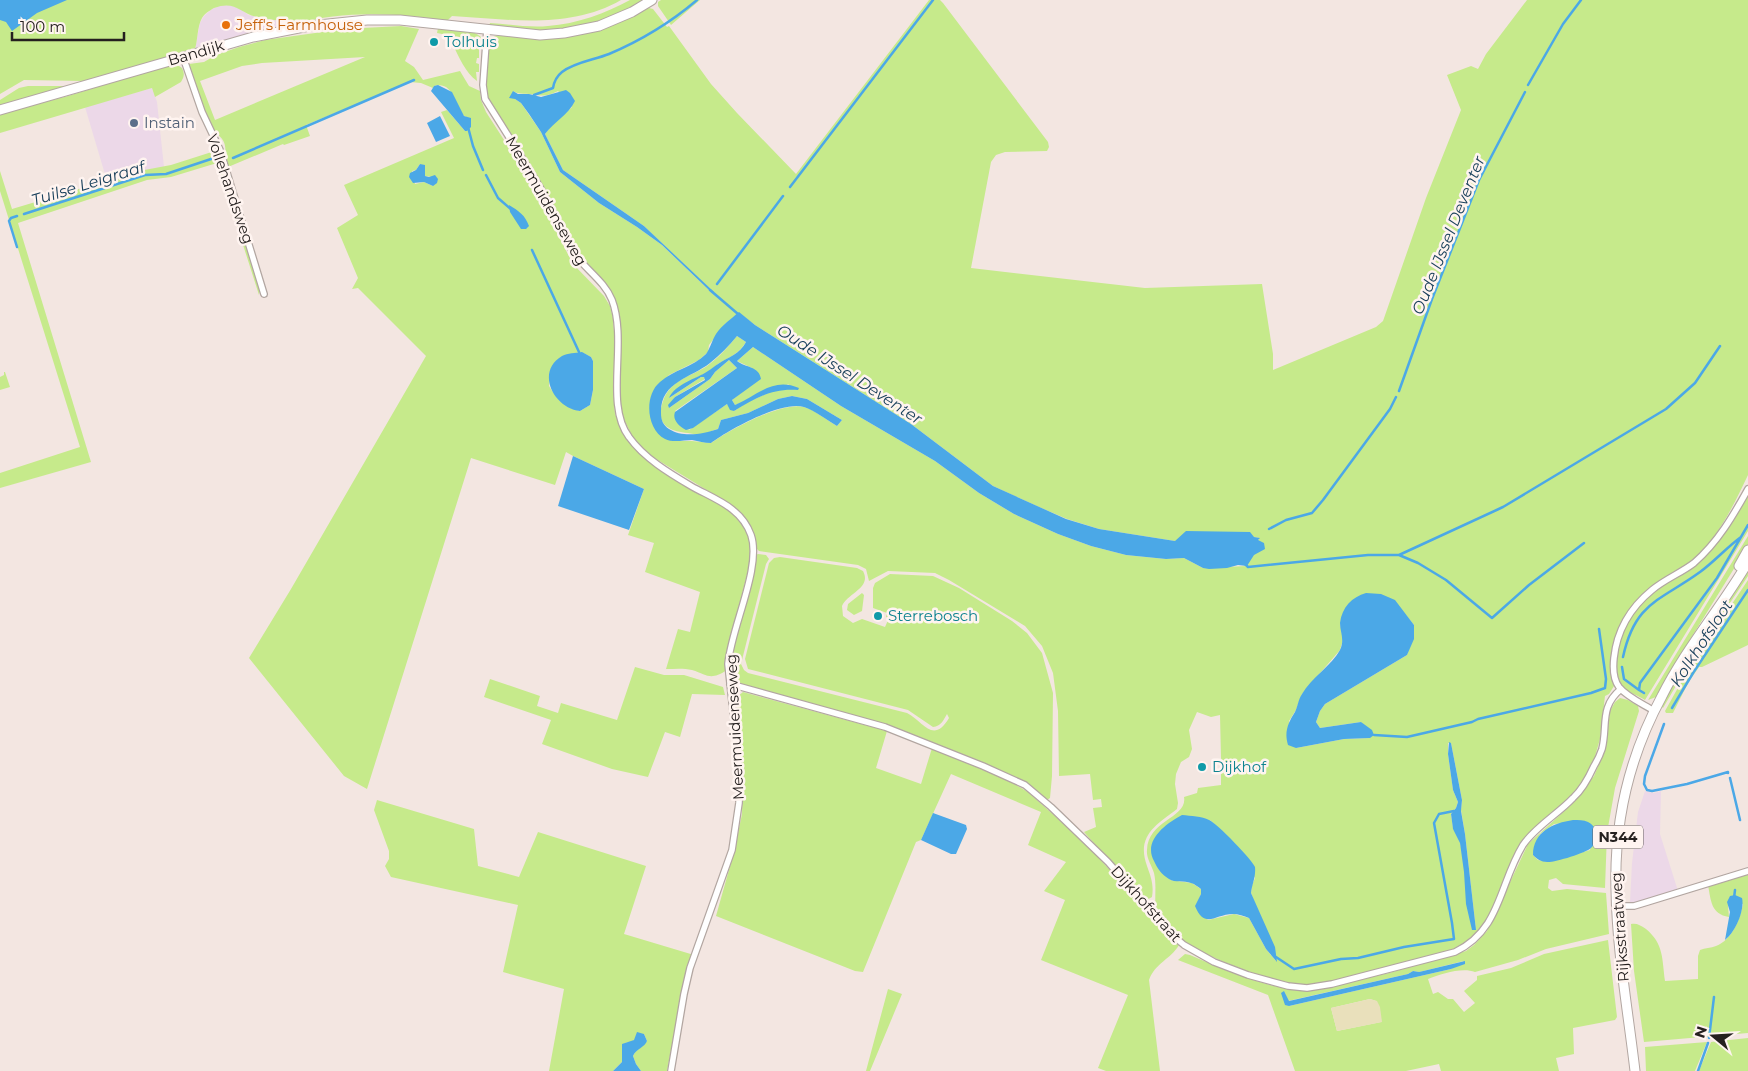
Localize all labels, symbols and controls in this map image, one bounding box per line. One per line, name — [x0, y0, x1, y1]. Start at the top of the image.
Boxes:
scale bar — [12, 10, 125, 42]
place label: Jeff's Farmhouse — [235, 15, 363, 34]
text: 100 m — [20, 17, 65, 36]
marker: Jeff's Farmhouse — [220, 19, 232, 31]
place label: Tolhuis — [444, 32, 497, 51]
street label: Bandijk — [166, 35, 226, 70]
marker: Tolhuis — [428, 36, 440, 48]
place label: Instain — [144, 113, 195, 132]
marker: Instain — [128, 117, 140, 129]
street label: Vollehandsweg — [203, 131, 258, 246]
street label: Meermuidenseweg — [502, 133, 591, 269]
water label: Oude IJssel Deventer — [1408, 153, 1489, 317]
water label: Tuilse Leigraaf — [29, 156, 150, 210]
water label: Oude IJssel Deventer — [774, 320, 926, 429]
water label: Kolkhofsloot — [1666, 596, 1737, 690]
place label: Sterrebosch — [888, 606, 978, 625]
marker: Sterrebosch — [872, 610, 884, 622]
street label: Meermuidenseweg — [721, 653, 748, 801]
place label: Dijkhof — [1212, 757, 1267, 776]
marker: Dijkhof — [1196, 761, 1208, 773]
road number: N344 — [1593, 826, 1643, 849]
street label: Dijkhofstraat — [1107, 861, 1186, 946]
street label: Rijksstraatweg — [1606, 872, 1633, 982]
north arrow — [1688, 1011, 1738, 1061]
text: N — [1690, 1024, 1711, 1040]

